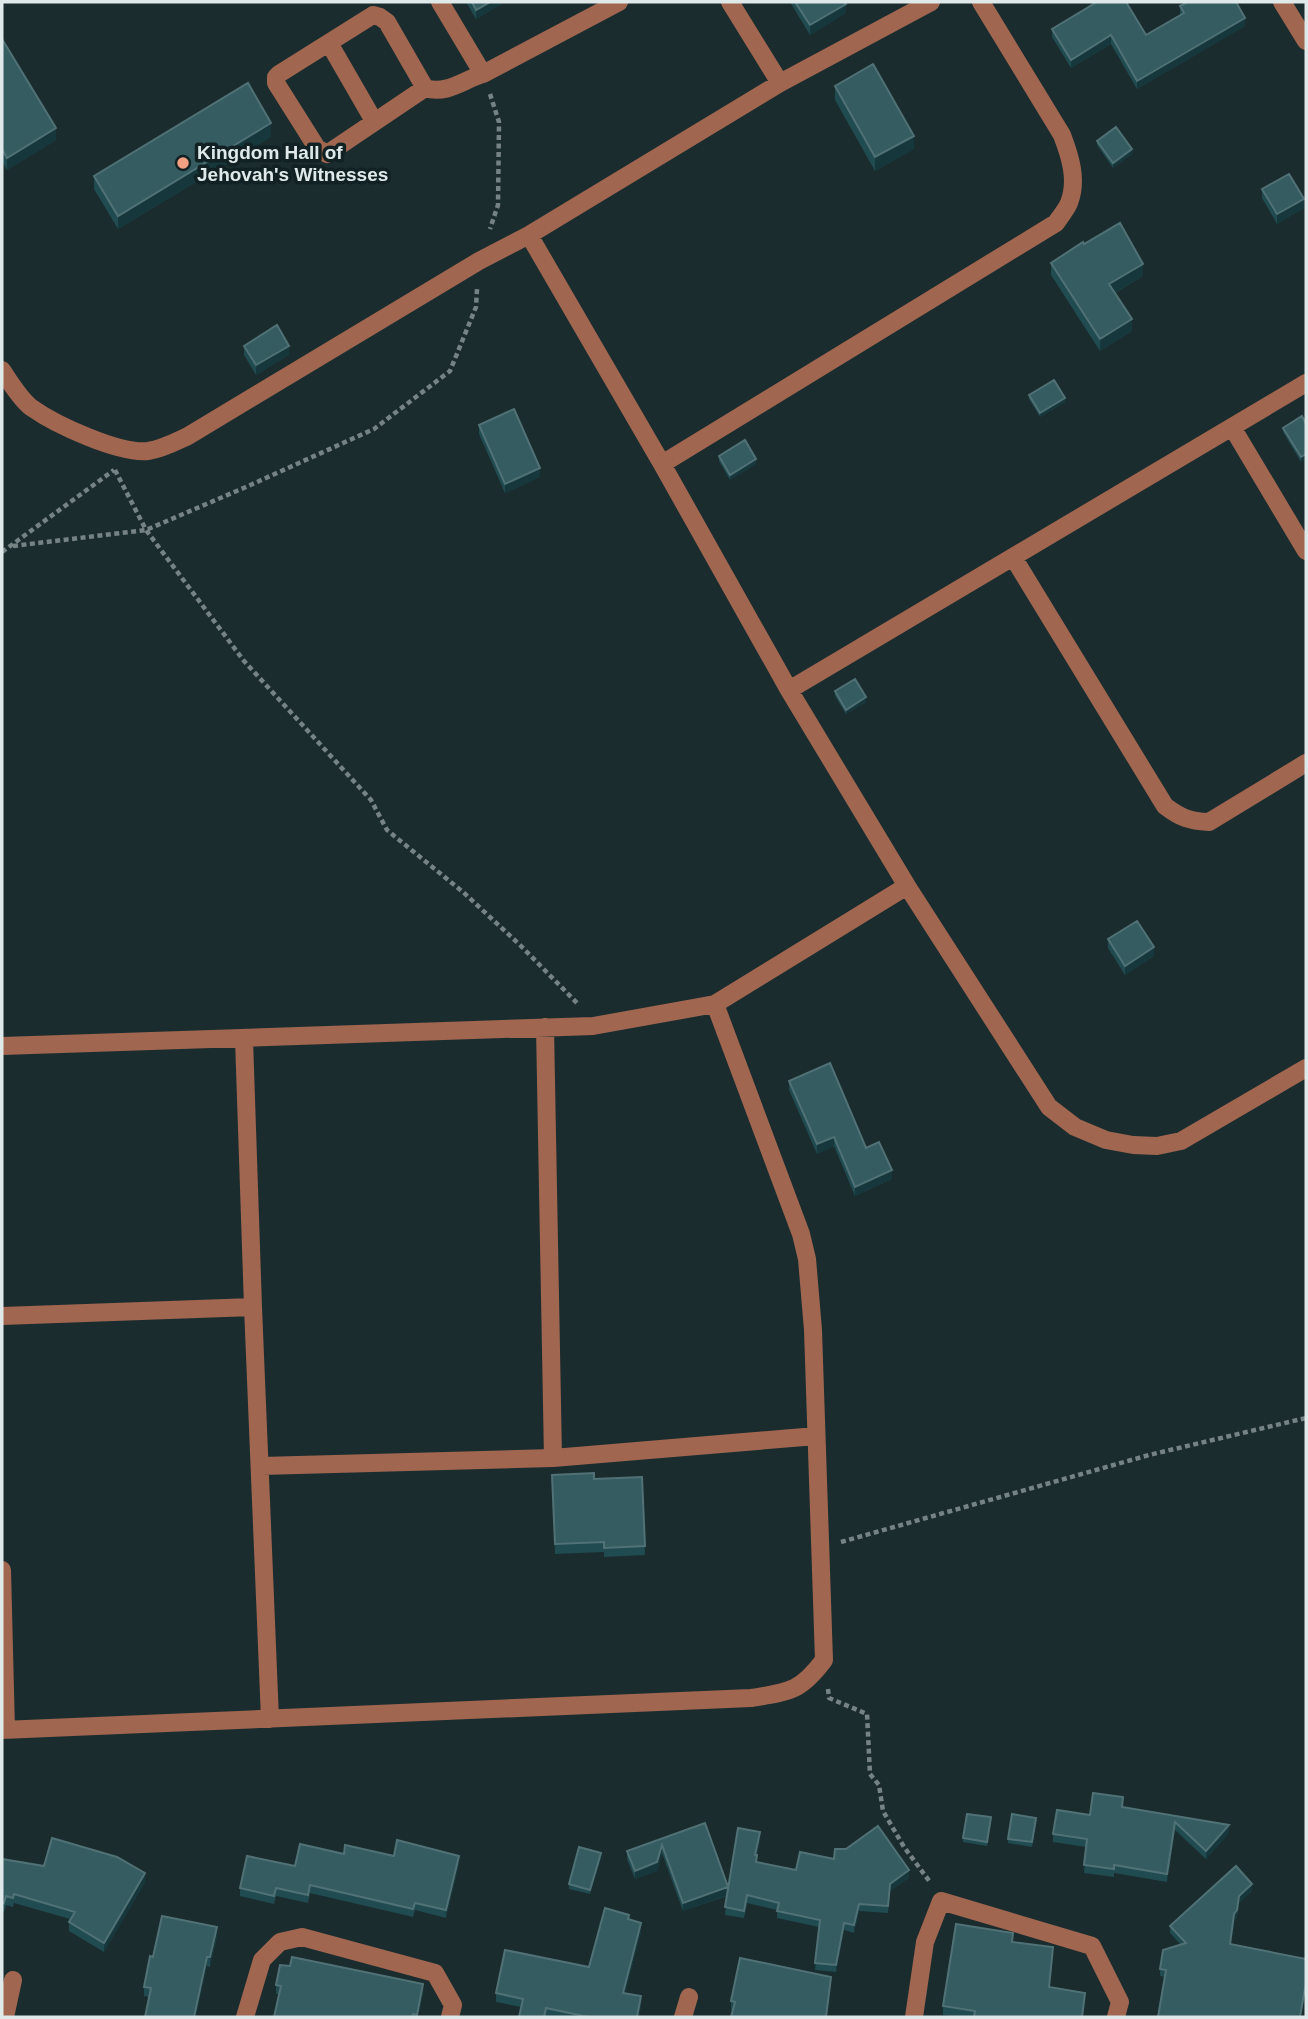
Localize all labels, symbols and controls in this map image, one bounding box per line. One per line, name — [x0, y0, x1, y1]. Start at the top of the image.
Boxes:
place label: Kingdom Hall of Jehovah's Witnesses — [197, 142, 388, 185]
marker: Kingdom Hall of Jehovah's Witnesses — [175, 155, 191, 171]

